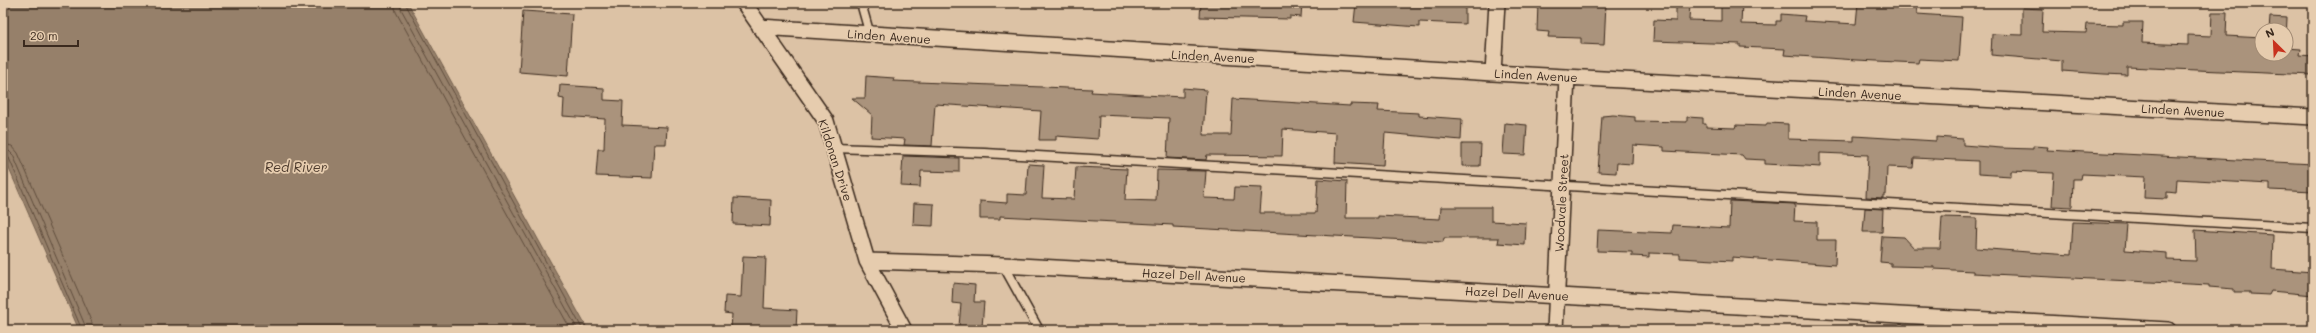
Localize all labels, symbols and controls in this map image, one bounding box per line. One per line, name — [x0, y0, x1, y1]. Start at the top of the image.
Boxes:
scale bar — [24, 22, 78, 48]
north arrow — [2254, 22, 2294, 62]
text: N — [2263, 24, 2277, 41]
street label: Linden Avenue — [847, 25, 931, 47]
text: 20 m — [30, 27, 58, 43]
street label: Linden Avenue — [1171, 46, 1255, 66]
street label: Linden Avenue — [1494, 65, 1578, 85]
street label: Linden Avenue — [1818, 83, 1902, 103]
street label: Linden Avenue — [2141, 100, 2225, 120]
street label: Kildonan Drive — [815, 117, 857, 203]
street label: Woodvale Street — [1550, 153, 1572, 253]
water label: Red River — [265, 158, 328, 175]
street label: Hazel Dell Avenue — [1142, 264, 1246, 286]
street label: Hazel Dell Avenue — [1465, 282, 1569, 304]

